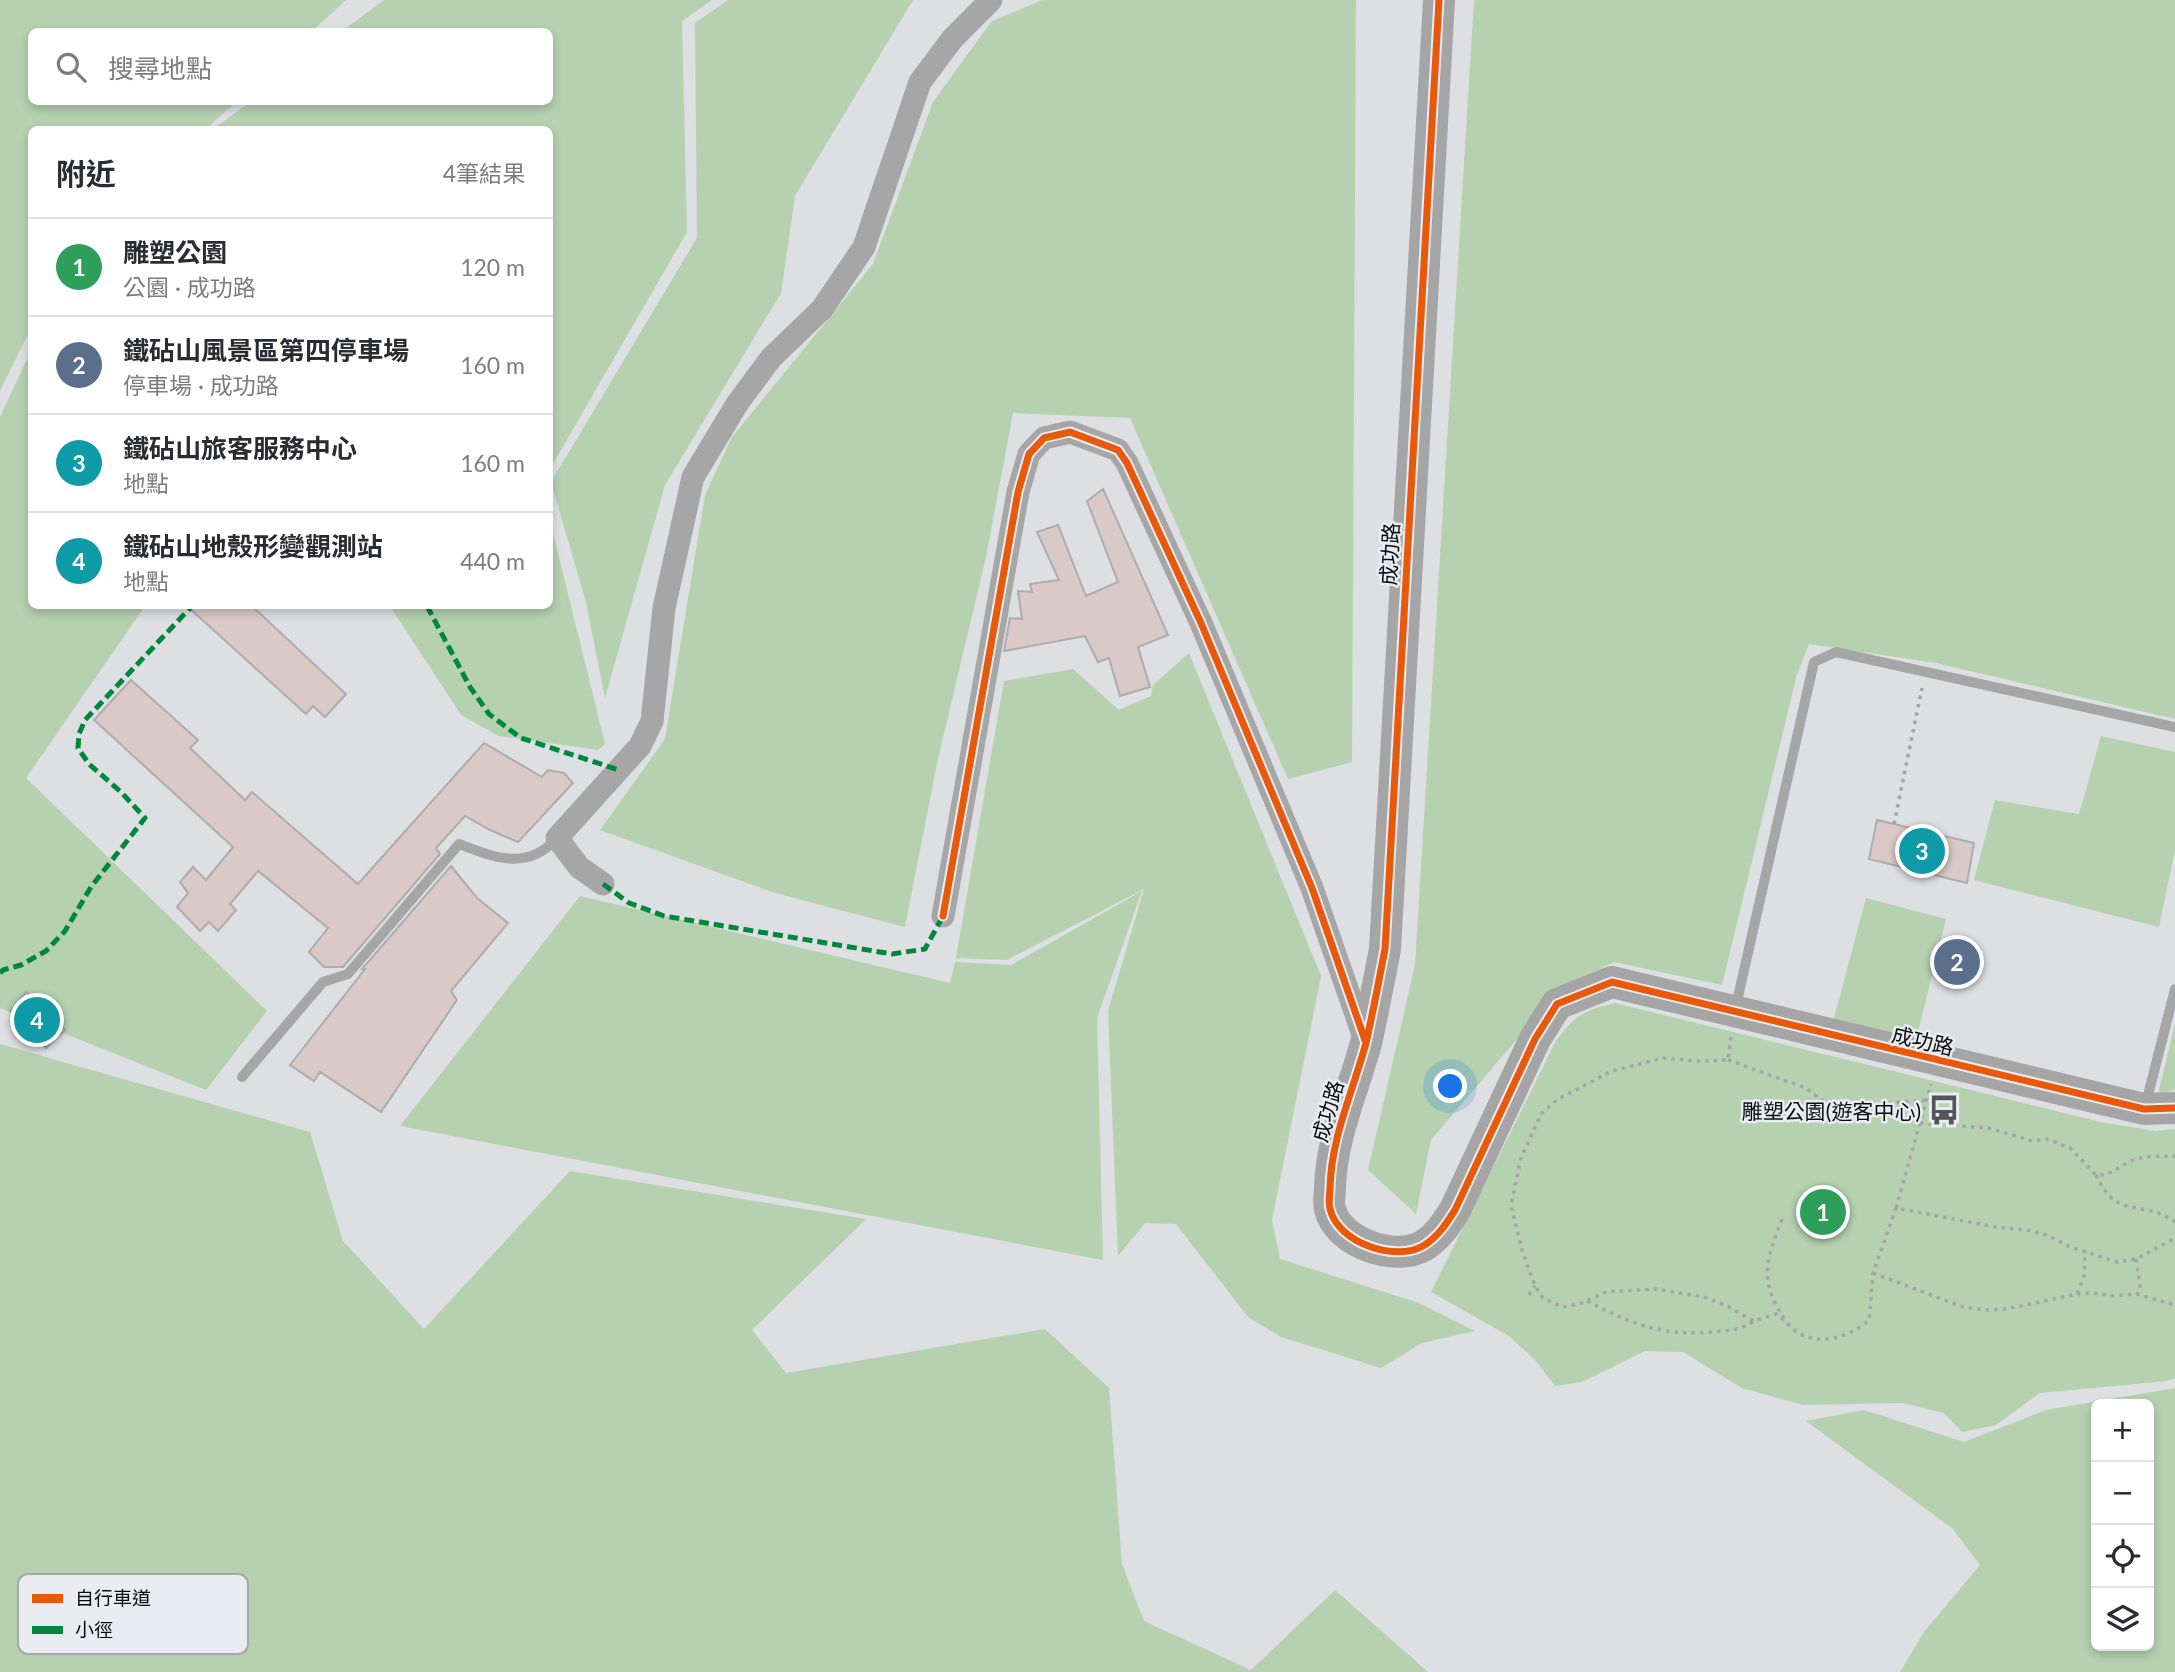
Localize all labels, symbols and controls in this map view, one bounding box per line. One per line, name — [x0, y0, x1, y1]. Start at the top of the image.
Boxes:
search box — [28, 28, 553, 105]
icon: search — [52, 48, 90, 86]
text: 搜尋地點 — [108, 52, 212, 84]
text: 附近 — [56, 155, 116, 191]
text: 4筆結果 — [443, 159, 525, 187]
text: 雕塑公園 — [123, 236, 227, 268]
text: 1 — [72, 253, 86, 281]
text: 120 m — [460, 253, 525, 281]
text: 公園 · 成功路 — [123, 273, 256, 301]
text: 鐵砧山風景區第四停車場 — [123, 334, 409, 366]
text: 2 — [72, 351, 86, 379]
text: 160 m — [460, 351, 525, 379]
text: 停車場 · 成功路 — [123, 371, 279, 399]
text: 鐵砧山旅客服務中心 — [123, 432, 357, 464]
text: 3 — [72, 449, 86, 477]
text: 160 m — [460, 449, 525, 477]
text: 地點 — [123, 469, 169, 497]
street label: 成功路 — [1375, 522, 1403, 586]
text: 鐵砧山地殼形變觀測站 — [123, 530, 383, 562]
text: 4 — [72, 547, 86, 575]
text: 440 m — [460, 547, 525, 575]
text: 地點 — [123, 567, 169, 595]
pin: 3 — [1899, 825, 1945, 877]
pin: 2 — [1934, 936, 1980, 988]
pin: 4 — [14, 994, 60, 1046]
street label: 成功路 — [1889, 1021, 1957, 1059]
your location — [1433, 1069, 1467, 1103]
street label: 成功路 — [1306, 1077, 1348, 1145]
bus stop icon: 雕塑公園(遊客中心) — [1927, 1093, 1961, 1127]
place label: 雕塑公園(遊客中心) — [1742, 1098, 1921, 1123]
pin: 1 — [1800, 1186, 1846, 1238]
map controls — [2091, 1399, 2154, 1651]
button: + — [2091, 1399, 2154, 1462]
button: − — [2091, 1462, 2154, 1525]
button: locate — [2091, 1525, 2154, 1588]
legend — [18, 1574, 248, 1654]
text: 自行車道 — [75, 1586, 151, 1609]
button: layers — [2091, 1588, 2154, 1651]
text: 小徑 — [75, 1618, 113, 1641]

